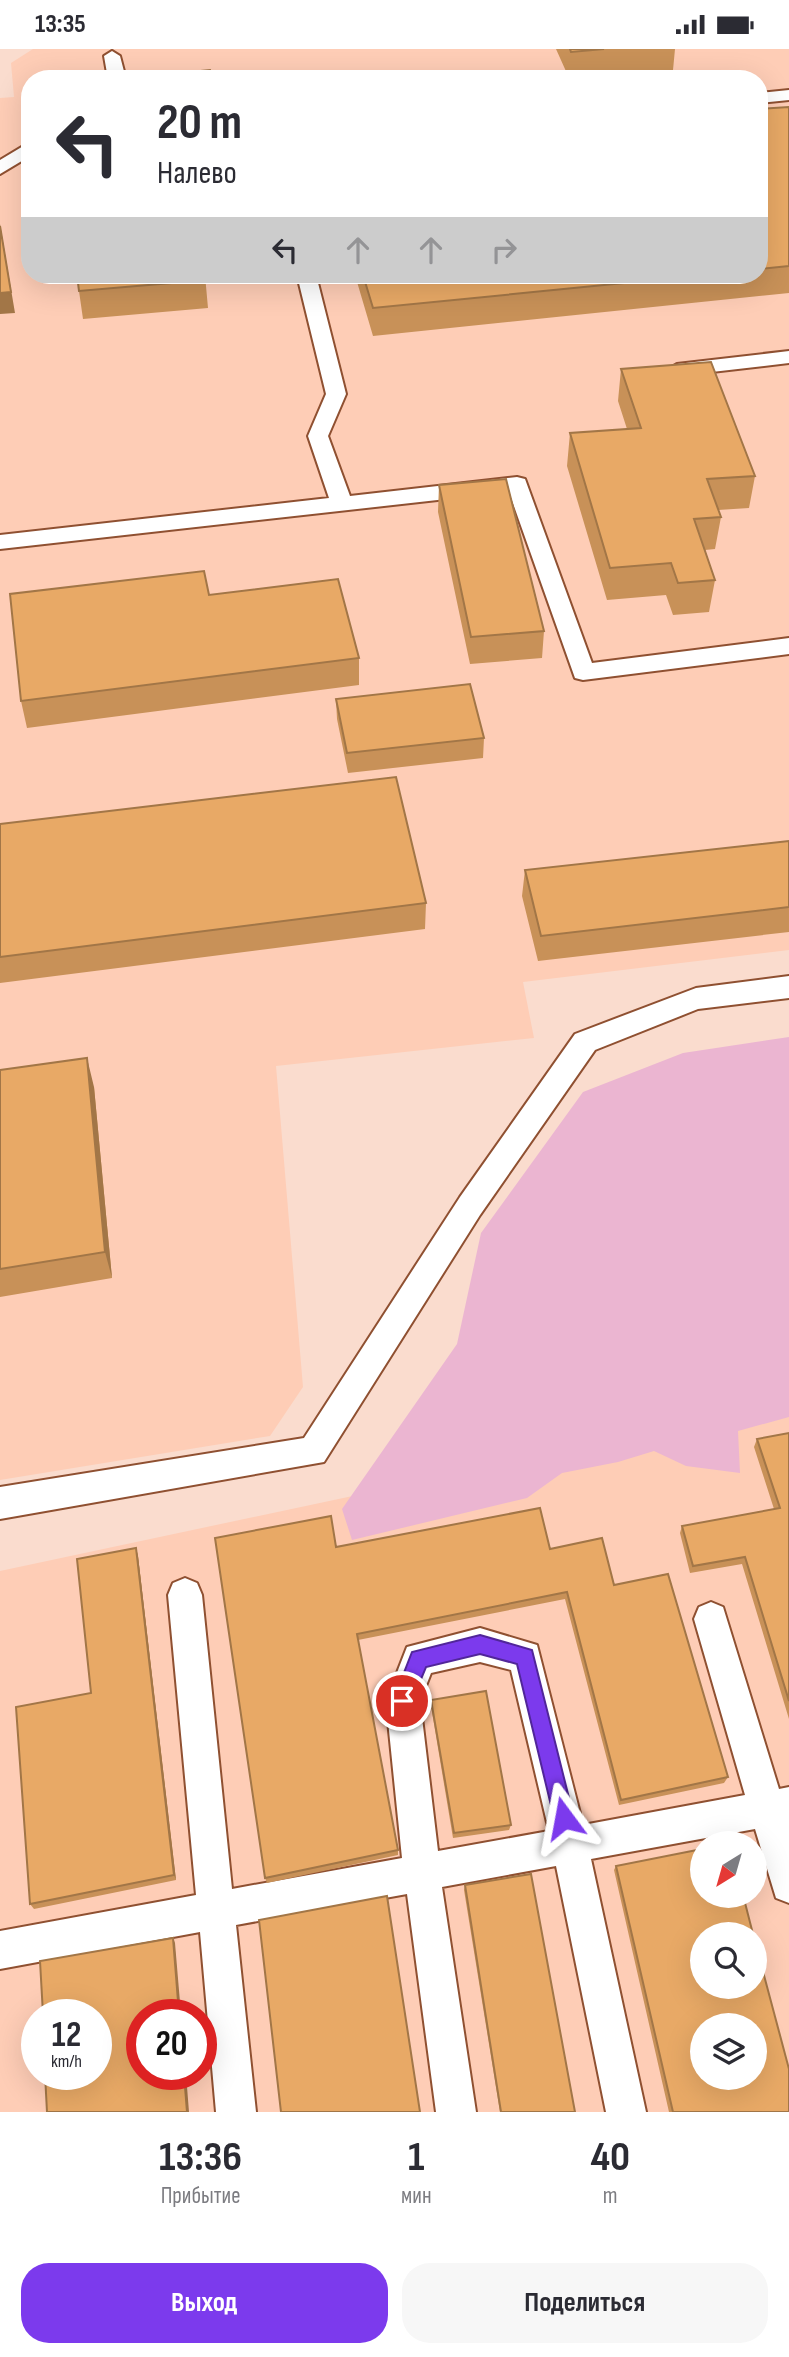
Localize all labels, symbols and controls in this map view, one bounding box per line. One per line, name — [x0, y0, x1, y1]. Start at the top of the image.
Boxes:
text: 13:35 — [35, 9, 86, 40]
text: 20 m — [157, 94, 242, 153]
icon: left — [42, 98, 133, 189]
text: Налево — [157, 154, 237, 193]
icon: left — [266, 231, 304, 269]
icon: ahead — [339, 231, 377, 269]
icon: ahead — [412, 231, 450, 269]
icon: right — [485, 231, 523, 269]
pin — [372, 1671, 432, 1731]
icon: arrive — [383, 1682, 421, 1720]
position arrow — [527, 1781, 601, 1855]
north arrow — [690, 1831, 766, 1907]
map controls — [690, 1831, 767, 2090]
button: search — [690, 1922, 767, 1999]
speed limit sign: 20 — [126, 1999, 217, 2090]
button: layers — [690, 2013, 767, 2090]
text: 12 — [52, 2014, 81, 2057]
text: km/h — [51, 2051, 82, 2072]
text: 13:36 — [159, 2132, 242, 2183]
text: 1 — [408, 2132, 425, 2183]
text: 40 — [590, 2132, 630, 2183]
text: Прибытие — [161, 2182, 240, 2210]
text: мин — [401, 2182, 432, 2210]
text: m — [603, 2182, 618, 2210]
button: Выход — [21, 2263, 388, 2343]
button: Поделиться — [402, 2263, 768, 2343]

